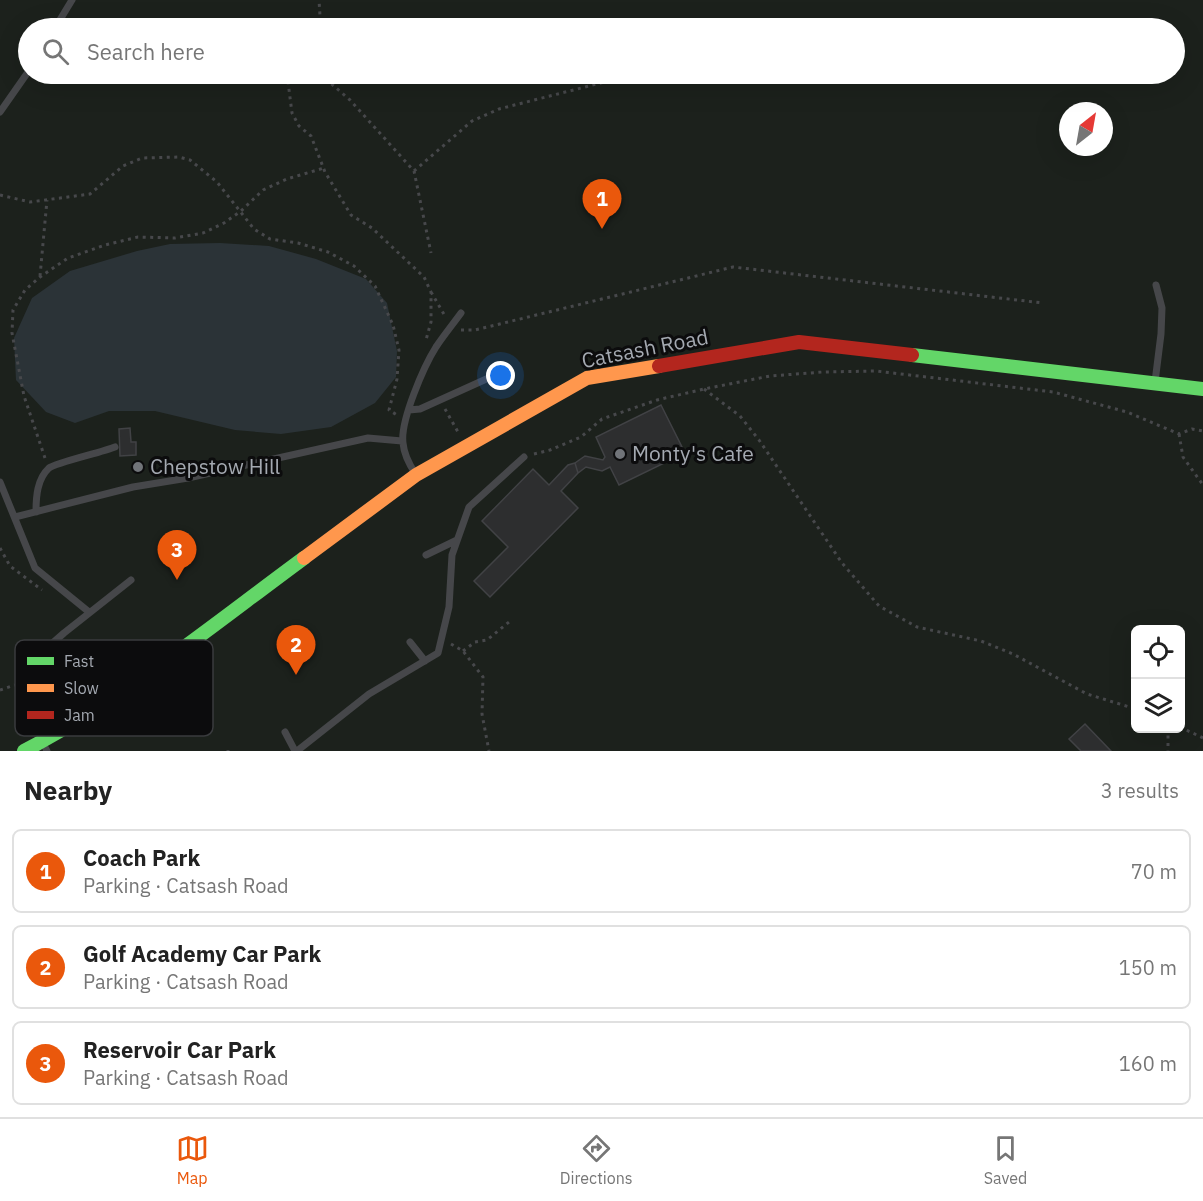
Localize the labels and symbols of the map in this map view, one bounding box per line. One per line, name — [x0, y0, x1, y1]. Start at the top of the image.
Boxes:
north arrow — [1059, 102, 1113, 156]
pin: 1 — [582, 180, 622, 229]
street label: Catsash Road — [579, 322, 711, 374]
your location — [486, 361, 515, 390]
place label: Monty's Cafe — [632, 439, 754, 467]
marker: Monty's Cafe — [613, 447, 627, 461]
place label: Chepstow Hill — [150, 452, 280, 480]
marker: Chepstow Hill — [131, 460, 145, 474]
pin: 3 — [158, 530, 196, 580]
pin: 2 — [276, 626, 316, 675]
legend — [15, 640, 213, 736]
text: Fast — [64, 651, 94, 671]
text: Slow — [64, 678, 99, 698]
text: Jam — [64, 705, 95, 725]

